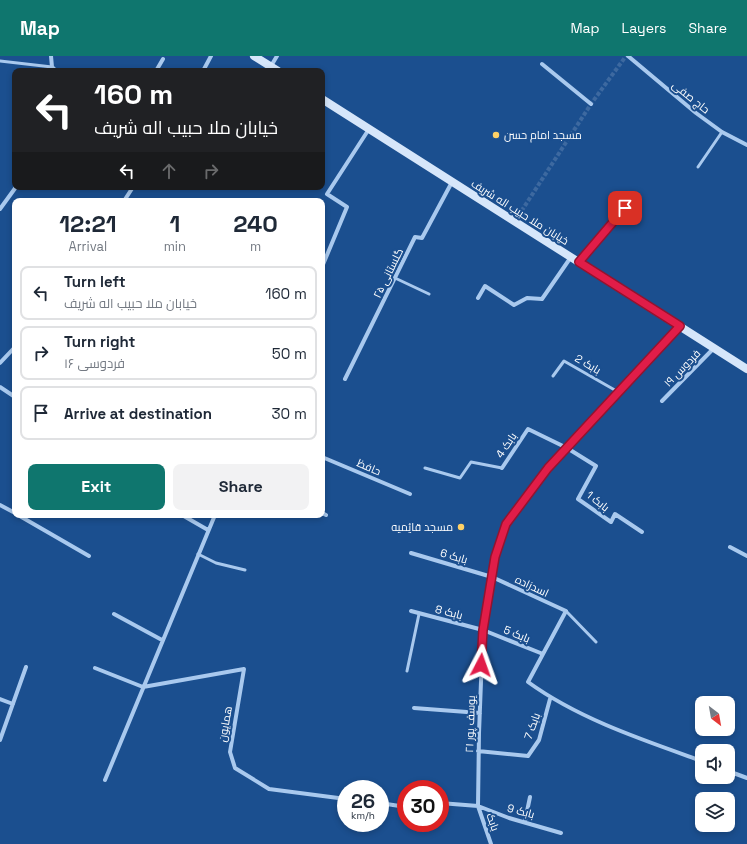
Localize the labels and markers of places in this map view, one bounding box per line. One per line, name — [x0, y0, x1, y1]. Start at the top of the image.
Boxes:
place label: مسجد امام حسن — [504, 128, 582, 143]
marker: مسجد امام حسن — [491, 130, 501, 140]
pin — [608, 191, 642, 225]
place label: مسجد قایٔمیه — [391, 520, 453, 534]
marker: مسجد قایٔمیه — [456, 522, 466, 532]

